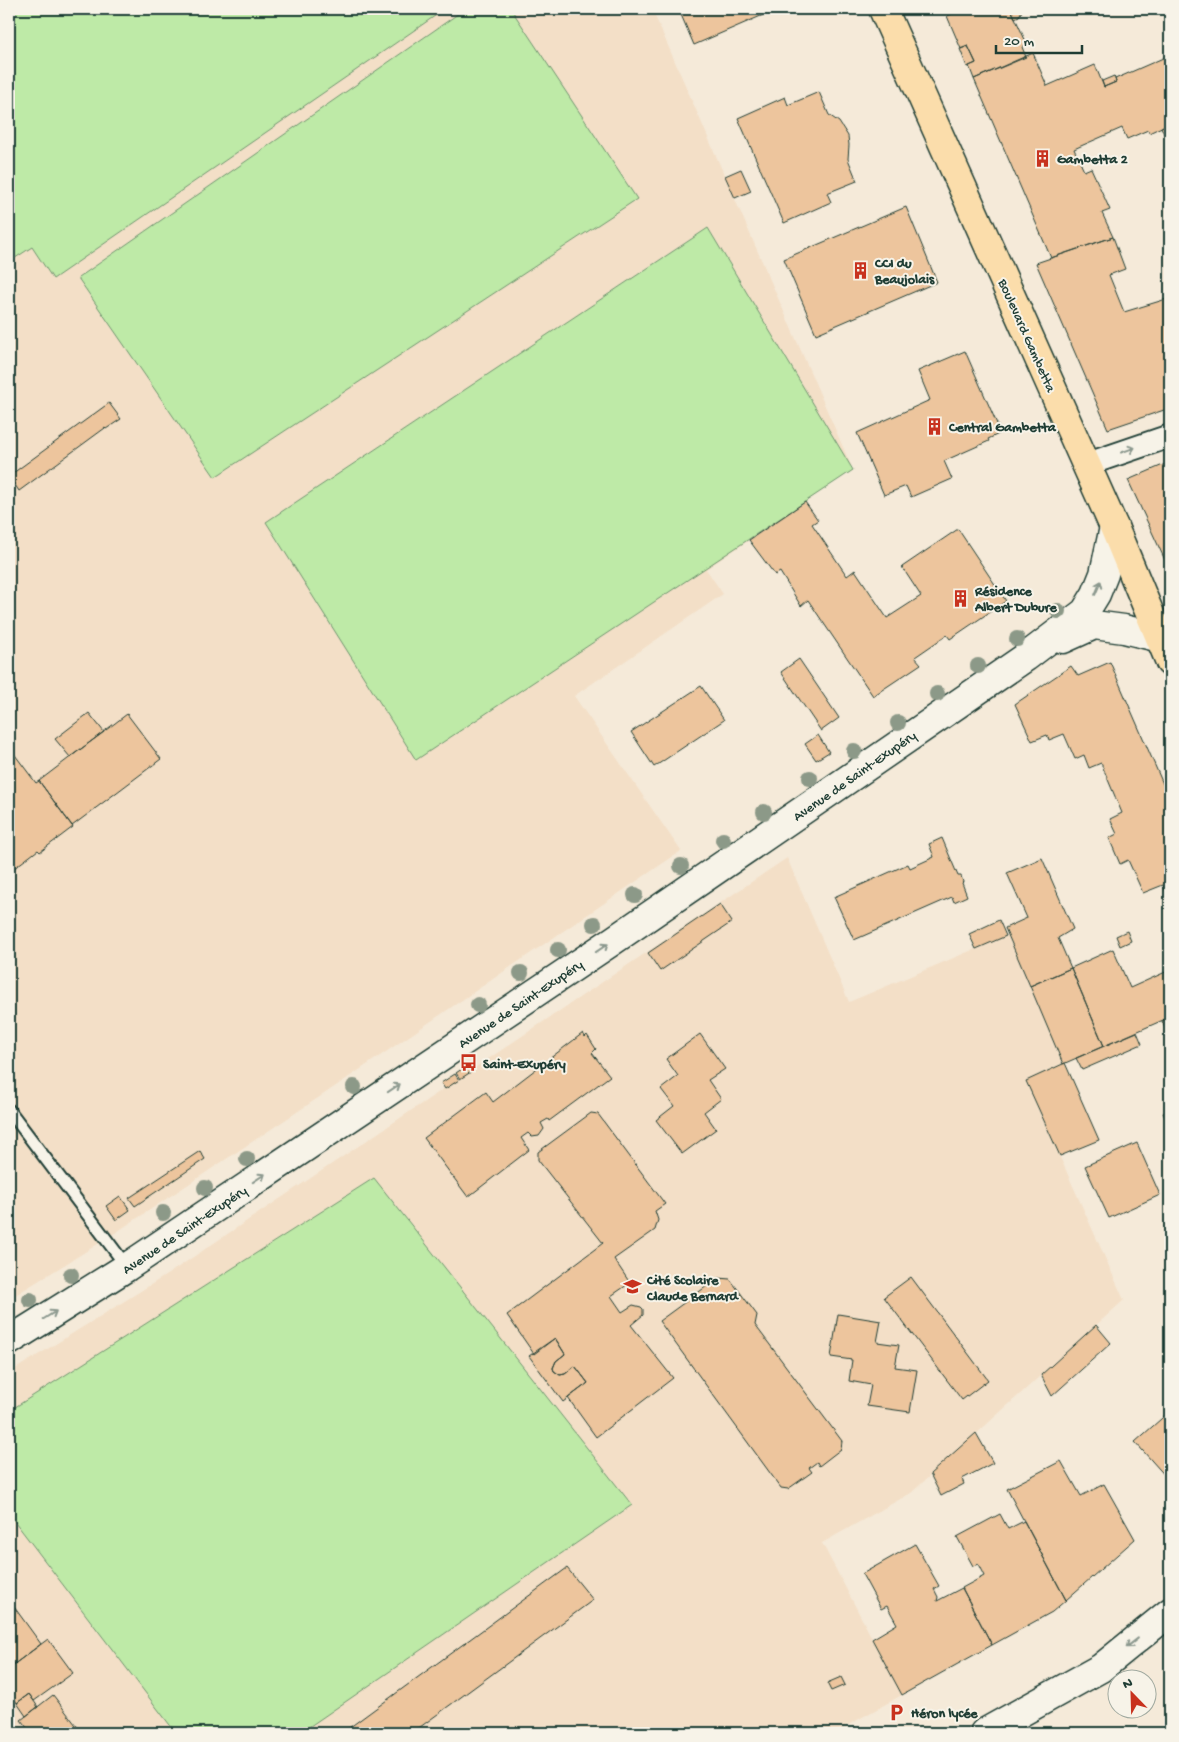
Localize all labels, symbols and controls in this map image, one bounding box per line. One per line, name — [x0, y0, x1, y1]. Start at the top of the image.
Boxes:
scale bar — [996, 22, 1083, 54]
text: 20 m — [1004, 33, 1034, 51]
building icon: Gambetta 2 — [1033, 148, 1053, 168]
place label: Gambetta 2 — [1057, 152, 1128, 169]
place label: CCI du Beaujolais — [874, 256, 935, 289]
building icon: CCI du Beaujolais — [851, 260, 871, 280]
street label: Boulevard Gambetta — [993, 276, 1059, 396]
building icon: Central Gambetta — [925, 416, 945, 436]
place label: Central Gambetta — [948, 420, 1057, 437]
one-way arrow — [1119, 445, 1135, 454]
one-way arrow — [1093, 581, 1103, 596]
place label: Résidence Albert Dubure — [974, 584, 1058, 617]
building icon: Résidence Albert Dubure — [951, 588, 971, 608]
street label: Avenue de Saint-Exupéry — [790, 728, 921, 826]
one-way arrow — [594, 943, 608, 953]
street label: Avenue de Saint-Exupéry — [456, 957, 587, 1053]
bus stop icon: Saint-Exupéry — [459, 1053, 479, 1073]
place label: Saint-Exupéry — [483, 1057, 566, 1074]
one-way arrow — [387, 1083, 401, 1093]
one-way arrow — [252, 1173, 266, 1183]
street label: Avenue de Saint-Exupéry — [120, 1183, 251, 1279]
place label: Cité Scolaire Claude Bernard — [646, 1273, 739, 1306]
school or university icon: Cité Scolaire Claude Bernard — [623, 1277, 643, 1297]
one-way arrow — [43, 1310, 57, 1320]
one-way arrow — [1126, 1637, 1139, 1648]
north arrow — [1106, 1670, 1156, 1720]
text: N — [1120, 1675, 1135, 1694]
parking icon: Héron lycée — [887, 1702, 907, 1722]
place label: Héron lycée — [911, 1706, 978, 1723]

